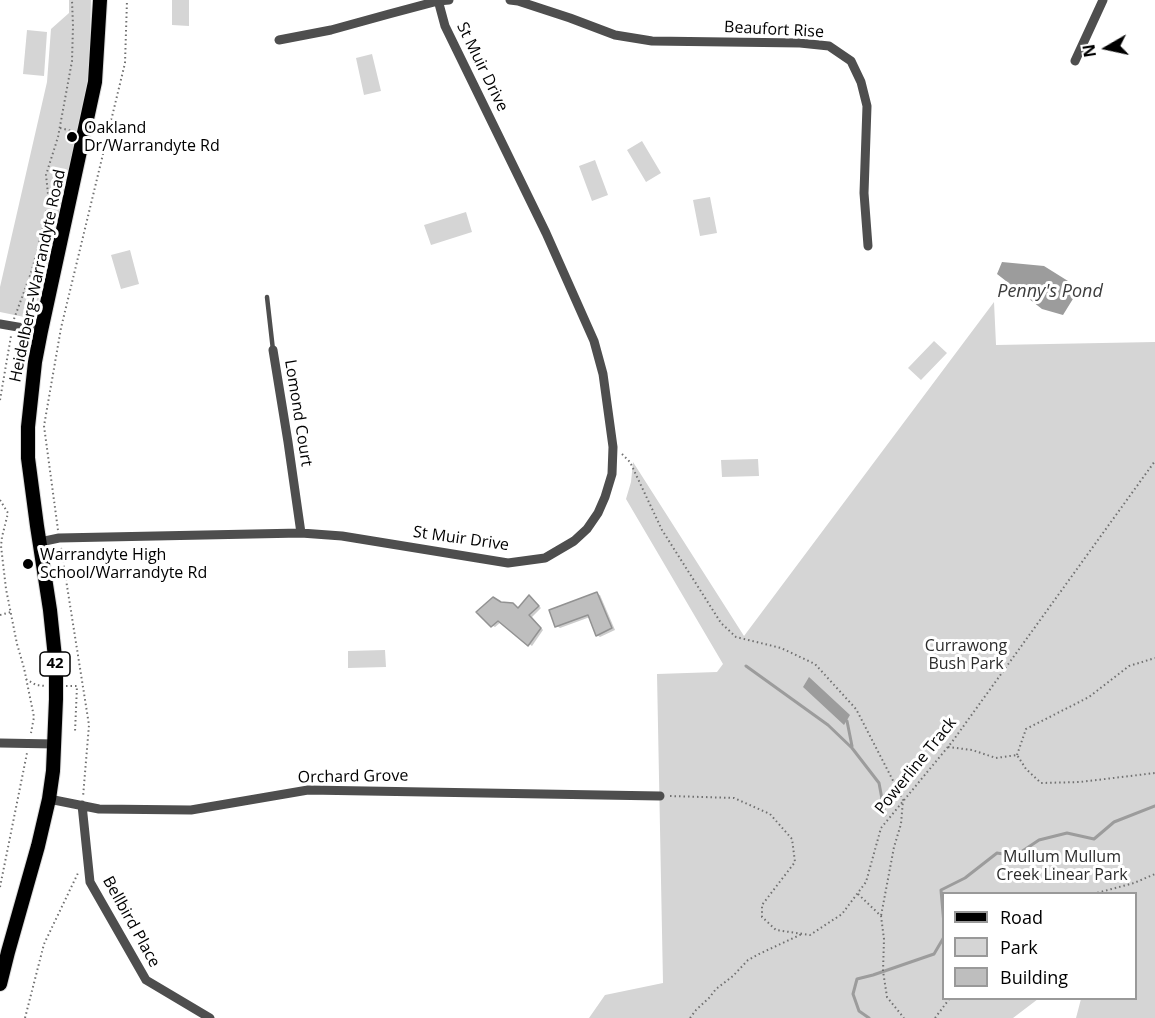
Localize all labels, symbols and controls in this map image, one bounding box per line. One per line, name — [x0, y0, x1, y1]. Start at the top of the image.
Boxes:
street label: Beaufort Rise — [724, 18, 824, 42]
north arrow — [1077, 18, 1137, 78]
street label: St Muir Drive — [452, 19, 512, 115]
text: N — [1077, 43, 1101, 59]
place label: Oakland Dr/Warrandyte Rd — [84, 118, 220, 156]
marker: Oakland Dr/Warrandyte Rd — [65, 130, 79, 144]
street label: Heidelberg-Warrandyte Road — [6, 168, 70, 384]
water label: Penny's Pond — [997, 281, 1103, 303]
street label: Lomond Court — [280, 358, 316, 468]
street label: St Muir Drive — [412, 523, 510, 555]
place label: Warrandyte High School/Warrandyte Rd — [40, 545, 207, 583]
marker: Warrandyte High School/Warrandyte Rd — [21, 557, 35, 571]
park label: Currawong Bush Park — [925, 636, 1007, 674]
road number: 42 — [40, 652, 70, 676]
street label: Powerline Track — [871, 714, 961, 818]
street label: Orchard Grove — [298, 766, 408, 788]
park label: Mullum Mullum Creek Linear Park — [996, 847, 1128, 885]
street label: Bellbird Place — [98, 873, 164, 971]
legend — [942, 892, 1137, 1000]
text: Road — [1000, 905, 1043, 929]
text: Park — [1000, 935, 1038, 959]
text: Building — [1000, 965, 1068, 989]

